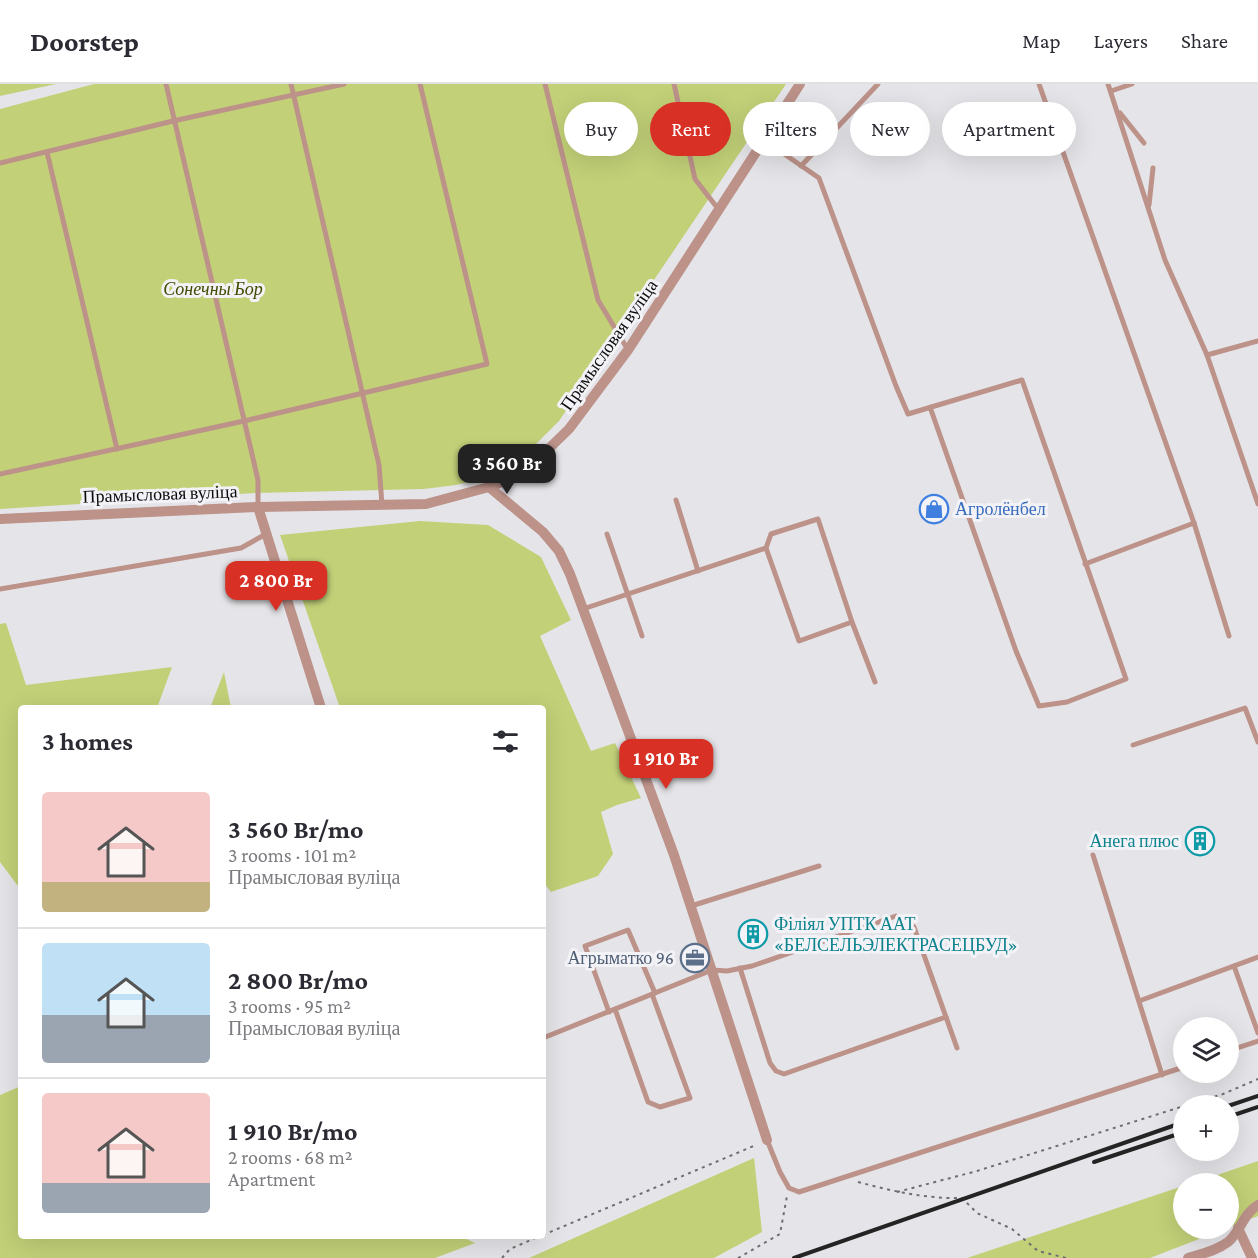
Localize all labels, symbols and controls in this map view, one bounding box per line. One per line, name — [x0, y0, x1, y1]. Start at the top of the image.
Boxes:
text: Doorstep — [30, 26, 139, 57]
text: Map — [1022, 29, 1061, 53]
text: Layers — [1094, 29, 1148, 53]
text: Share — [1181, 29, 1228, 53]
chip: Buy — [564, 102, 638, 156]
chip: Rent — [650, 102, 731, 156]
chip: Filters — [743, 102, 838, 156]
chip: New — [850, 102, 930, 156]
chip: Apartment — [942, 102, 1076, 156]
street label: Прамысловая вуліца — [556, 276, 662, 414]
park label: Сонечны Бор — [163, 279, 263, 299]
pin: 3 560 Br — [445, 444, 569, 495]
text: 3 560 Br — [472, 452, 542, 474]
street label: Прамысловая вуліца — [82, 481, 238, 507]
shop icon: Агролёнбел — [918, 493, 950, 525]
place label: Агролёнбел — [955, 499, 1046, 519]
pin: 2 800 Br — [214, 561, 338, 612]
text: 2 800 Br — [239, 569, 313, 591]
icon: filters — [489, 725, 522, 758]
text: 3 homes — [42, 727, 133, 756]
pin: 1 910 Br — [604, 739, 728, 790]
text: 1 910 Br — [633, 747, 699, 769]
text: 3 560 Br/mo — [228, 815, 363, 844]
icon: home — [90, 816, 162, 888]
building icon: Анега плюс — [1184, 825, 1216, 857]
place label: Анега плюс — [1090, 831, 1179, 851]
text: 3 rooms · 101 m² — [228, 844, 356, 866]
text: Прамысловая вуліца — [228, 866, 400, 888]
place label: Філіял УПТК ААТ «БЕЛСЕЛЬЭЛЕКТРАСЕЦБУД» — [774, 914, 1018, 955]
building icon: Філіял УПТК ААТ «БЕЛСЕЛЬЭЛЕКТРАСЕЦБУД» — [737, 918, 769, 950]
office icon: Агрыматко 96 — [679, 942, 711, 974]
place label: Агрыматко 96 — [567, 948, 674, 968]
text: 2 800 Br/mo — [228, 966, 368, 995]
icon: home — [90, 967, 162, 1039]
text: 3 rooms · 95 m² — [228, 995, 351, 1017]
text: Прамысловая вуліца — [228, 1017, 400, 1039]
map controls — [1173, 1017, 1239, 1239]
button: layers — [1173, 1017, 1239, 1083]
button: + — [1173, 1095, 1239, 1161]
icon: home — [90, 1117, 162, 1189]
text: 1 910 Br/mo — [228, 1117, 357, 1146]
text: 2 rooms · 68 m² — [228, 1146, 353, 1168]
text: Apartment — [228, 1168, 315, 1190]
button: − — [1173, 1173, 1239, 1239]

